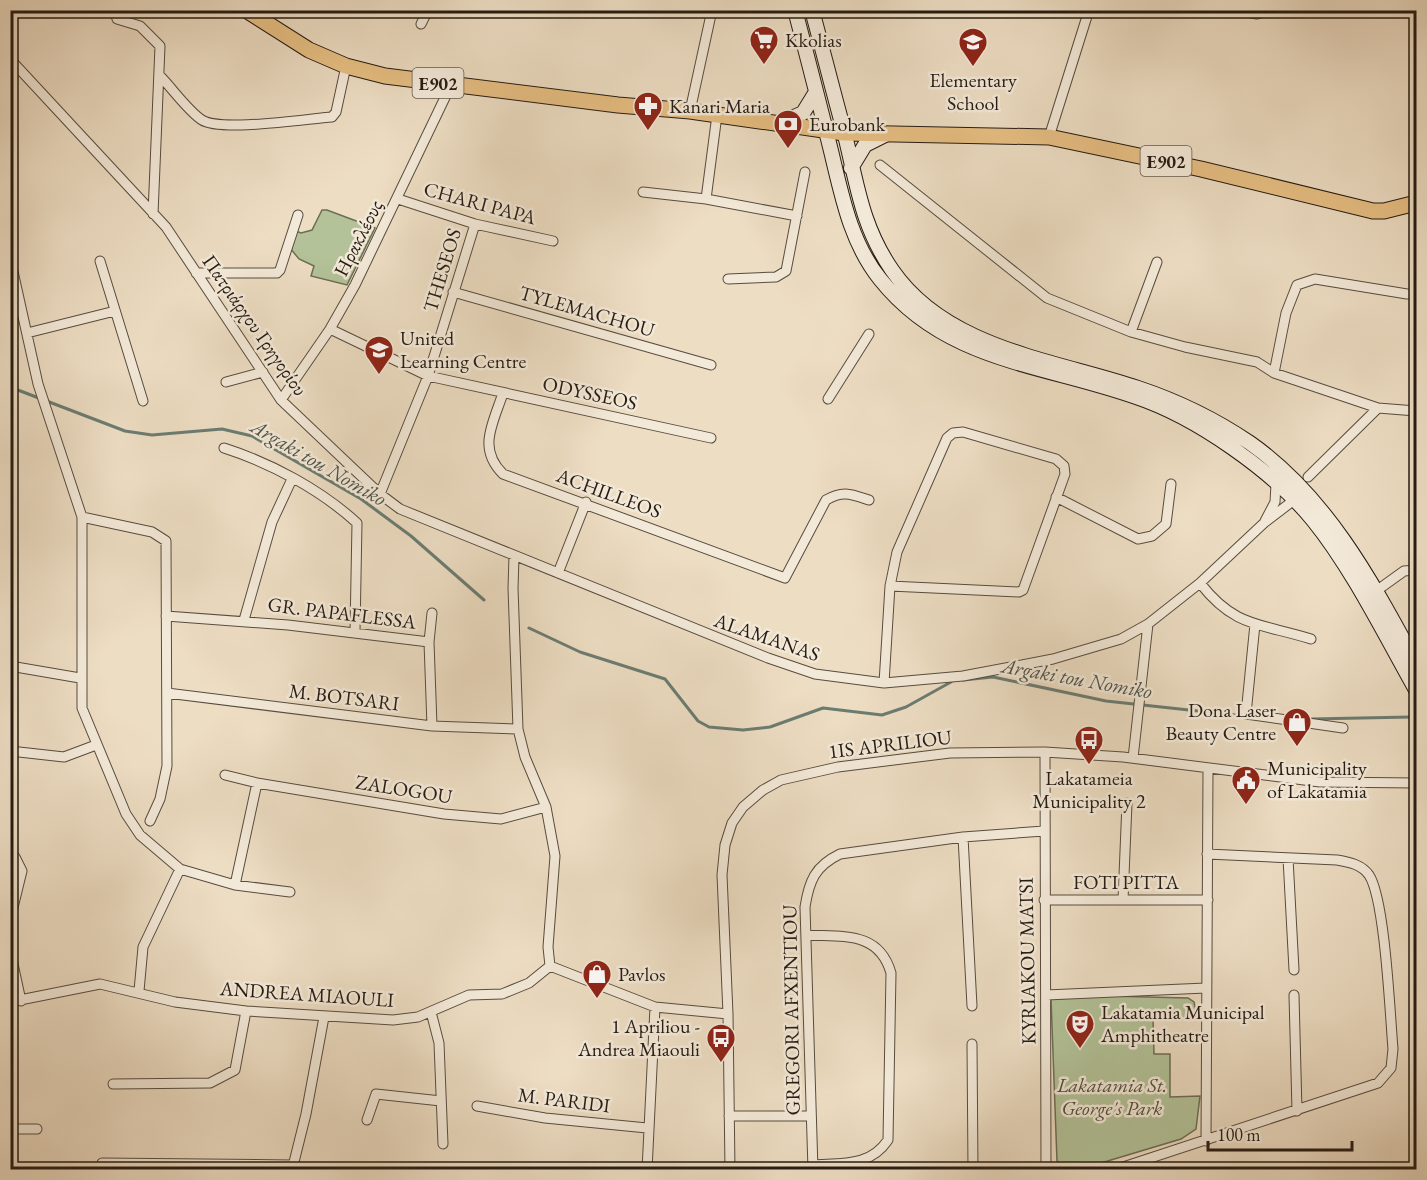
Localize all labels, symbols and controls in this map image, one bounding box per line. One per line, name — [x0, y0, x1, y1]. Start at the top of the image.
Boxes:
supermarket icon: Kkolias — [748, 24, 780, 66]
school or university icon: Elementary School — [957, 26, 989, 68]
place label: Kkolias — [785, 27, 842, 53]
place label: Elementary School — [929, 67, 1017, 116]
road number: E902 — [412, 68, 464, 98]
pharmacy icon: Kanari Maria — [632, 90, 664, 132]
place label: Kanari Maria — [669, 93, 770, 119]
bank icon: Eurobank — [772, 108, 804, 150]
place label: Eurobank — [809, 111, 886, 137]
road number: E902 — [1140, 146, 1192, 176]
street label: CHARI PAPA — [421, 176, 539, 231]
street label: Ηρακλέους — [328, 195, 388, 281]
street label: THESEOS — [417, 225, 467, 315]
street label: Πατριάρχου Γρηγορίου — [197, 249, 313, 401]
street label: TYLEMACHOU — [516, 279, 658, 343]
place label: United Learning Centre — [400, 325, 526, 374]
school or university icon: United Learning Centre — [363, 334, 395, 376]
street label: ODYSSEOS — [540, 370, 640, 416]
water label: Argaki tou Nomiko — [245, 411, 392, 512]
street label: ACHILLEOS — [552, 462, 665, 524]
street label: GR. PAPAFLESSA — [266, 591, 418, 635]
street label: ALAMANAS — [710, 606, 823, 667]
water label: Argaki tou Nomiko — [998, 651, 1154, 705]
street label: M. BOTSARI — [287, 677, 401, 717]
place label: Dona Laser Beauty Centre — [1166, 697, 1276, 746]
shop icon: Dona Laser Beauty Centre — [1281, 706, 1313, 748]
street label: 1IS APRILIOU — [827, 724, 953, 764]
bus stop icon: Lakatameia Municipality 2 — [1073, 724, 1105, 766]
place label: Municipality of Lakatamia — [1267, 755, 1367, 804]
public building icon: Municipality of Lakatamia — [1230, 764, 1262, 806]
place label: Lakatameia Municipality 2 — [1032, 765, 1146, 814]
street label: ZALOGOU — [354, 769, 454, 809]
street label: FOTI PITTA — [1073, 869, 1179, 895]
street label: KYRIAKOU MATSI — [1013, 877, 1041, 1045]
street label: GREGORI AFXENTIOU — [776, 904, 806, 1116]
shop icon: Pavlos — [581, 958, 613, 1000]
place label: Pavlos — [618, 961, 666, 987]
street label: ANDREA MIAOULI — [218, 975, 395, 1013]
place label: Lakatamia Municipal Amphitheatre — [1100, 999, 1265, 1048]
theatre icon: Lakatamia Municipal Amphitheatre — [1064, 1008, 1096, 1050]
place label: 1 Apriliou - Andrea Miaouli — [577, 1013, 700, 1062]
bus stop icon: 1 Apriliou - Andrea Miaouli — [705, 1022, 737, 1064]
park label: Lakatamia St. George's Park — [1056, 1072, 1167, 1121]
street label: M. PARIDI — [516, 1081, 612, 1119]
scale bar — [1208, 1114, 1352, 1152]
text: 100 m — [1217, 1123, 1261, 1146]

